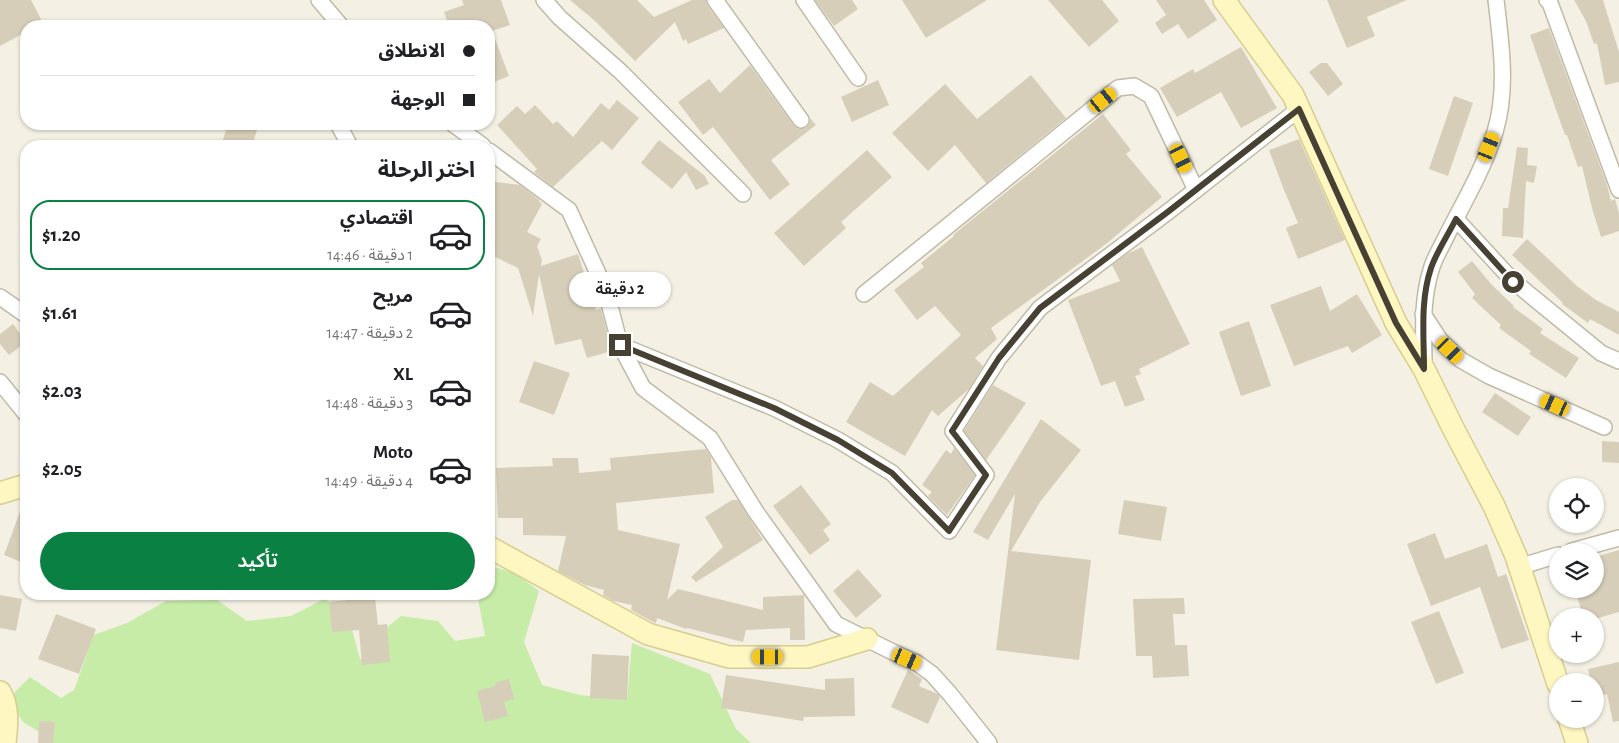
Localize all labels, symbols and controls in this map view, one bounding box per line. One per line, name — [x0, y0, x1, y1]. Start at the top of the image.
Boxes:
text: الانطلاق — [379, 42, 445, 61]
car — [1086, 85, 1119, 115]
text: الوجهة — [391, 91, 445, 110]
car — [1476, 130, 1501, 164]
car — [1167, 141, 1194, 175]
text: اختر الرحلة — [378, 159, 475, 181]
text: اقتصادي — [340, 209, 413, 228]
icon: car — [428, 213, 473, 258]
text: $1.20 — [42, 226, 81, 245]
text: 1 دقيقة · 14:46 — [327, 247, 413, 263]
route start — [1502, 271, 1524, 293]
callout: 2 دقيقة — [569, 272, 671, 308]
text: 2 دقيقة — [596, 281, 644, 297]
text: مريح — [373, 287, 413, 306]
icon: car — [428, 291, 473, 336]
text: $1.61 — [42, 304, 78, 323]
text: 2 دقيقة · 14:47 — [326, 325, 413, 341]
route end — [609, 334, 631, 356]
car — [1434, 334, 1466, 366]
text: XL — [393, 365, 413, 384]
icon: car — [428, 369, 473, 414]
text: $2.03 — [42, 382, 82, 401]
car — [1538, 392, 1571, 418]
text: 3 دقيقة · 14:48 — [326, 395, 413, 411]
text: Moto — [373, 443, 413, 462]
icon: car — [428, 447, 473, 492]
text: $2.05 — [42, 460, 82, 479]
text: 4 دقيقة · 14:49 — [325, 473, 413, 489]
map controls — [1549, 478, 1604, 728]
button: locate — [1549, 478, 1604, 533]
button: تأكيد — [40, 532, 475, 590]
button: layers — [1549, 543, 1604, 598]
button: + — [1549, 608, 1604, 663]
car — [890, 646, 923, 672]
car — [753, 650, 783, 665]
button: − — [1549, 673, 1604, 728]

